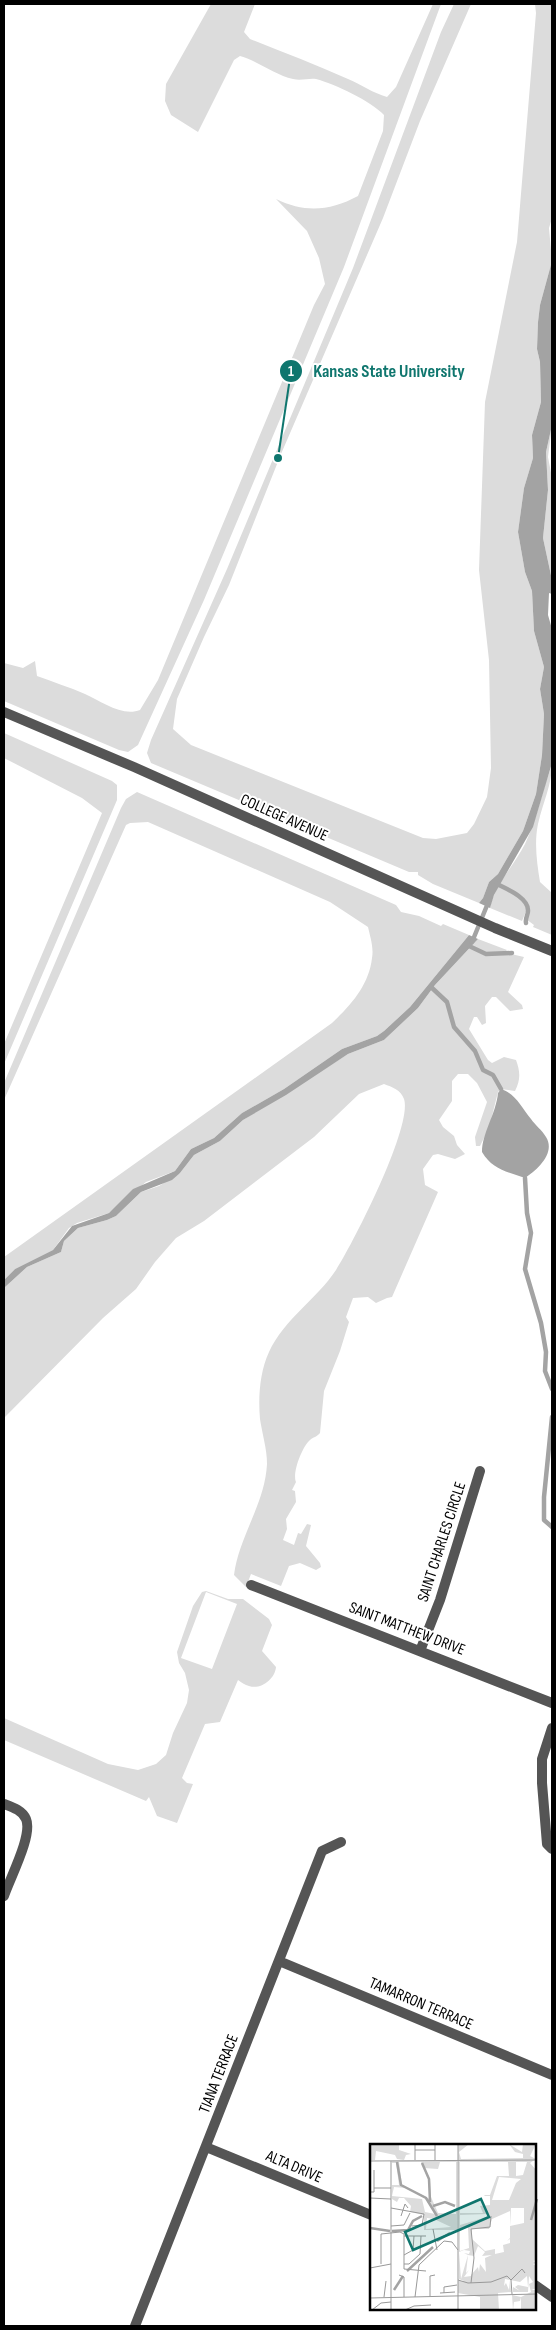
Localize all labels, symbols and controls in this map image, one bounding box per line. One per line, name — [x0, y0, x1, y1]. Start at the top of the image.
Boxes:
callout: Kansas State University — [278, 354, 475, 387]
text: Kansas State University — [313, 361, 465, 382]
text: 1 — [288, 362, 294, 381]
street label: COLLEGE AVENUE — [237, 790, 331, 846]
street label: SAINT CHARLES CIRCLE — [414, 1480, 470, 1604]
street label: SAINT MATTHEW DRIVE — [346, 1598, 468, 1660]
street label: TAMARRON TERRACE — [366, 1974, 476, 2034]
street label: TIANA TERRACE — [195, 2032, 243, 2116]
inset map — [370, 2144, 536, 2310]
street label: ALTA DRIVE — [262, 2146, 325, 2187]

